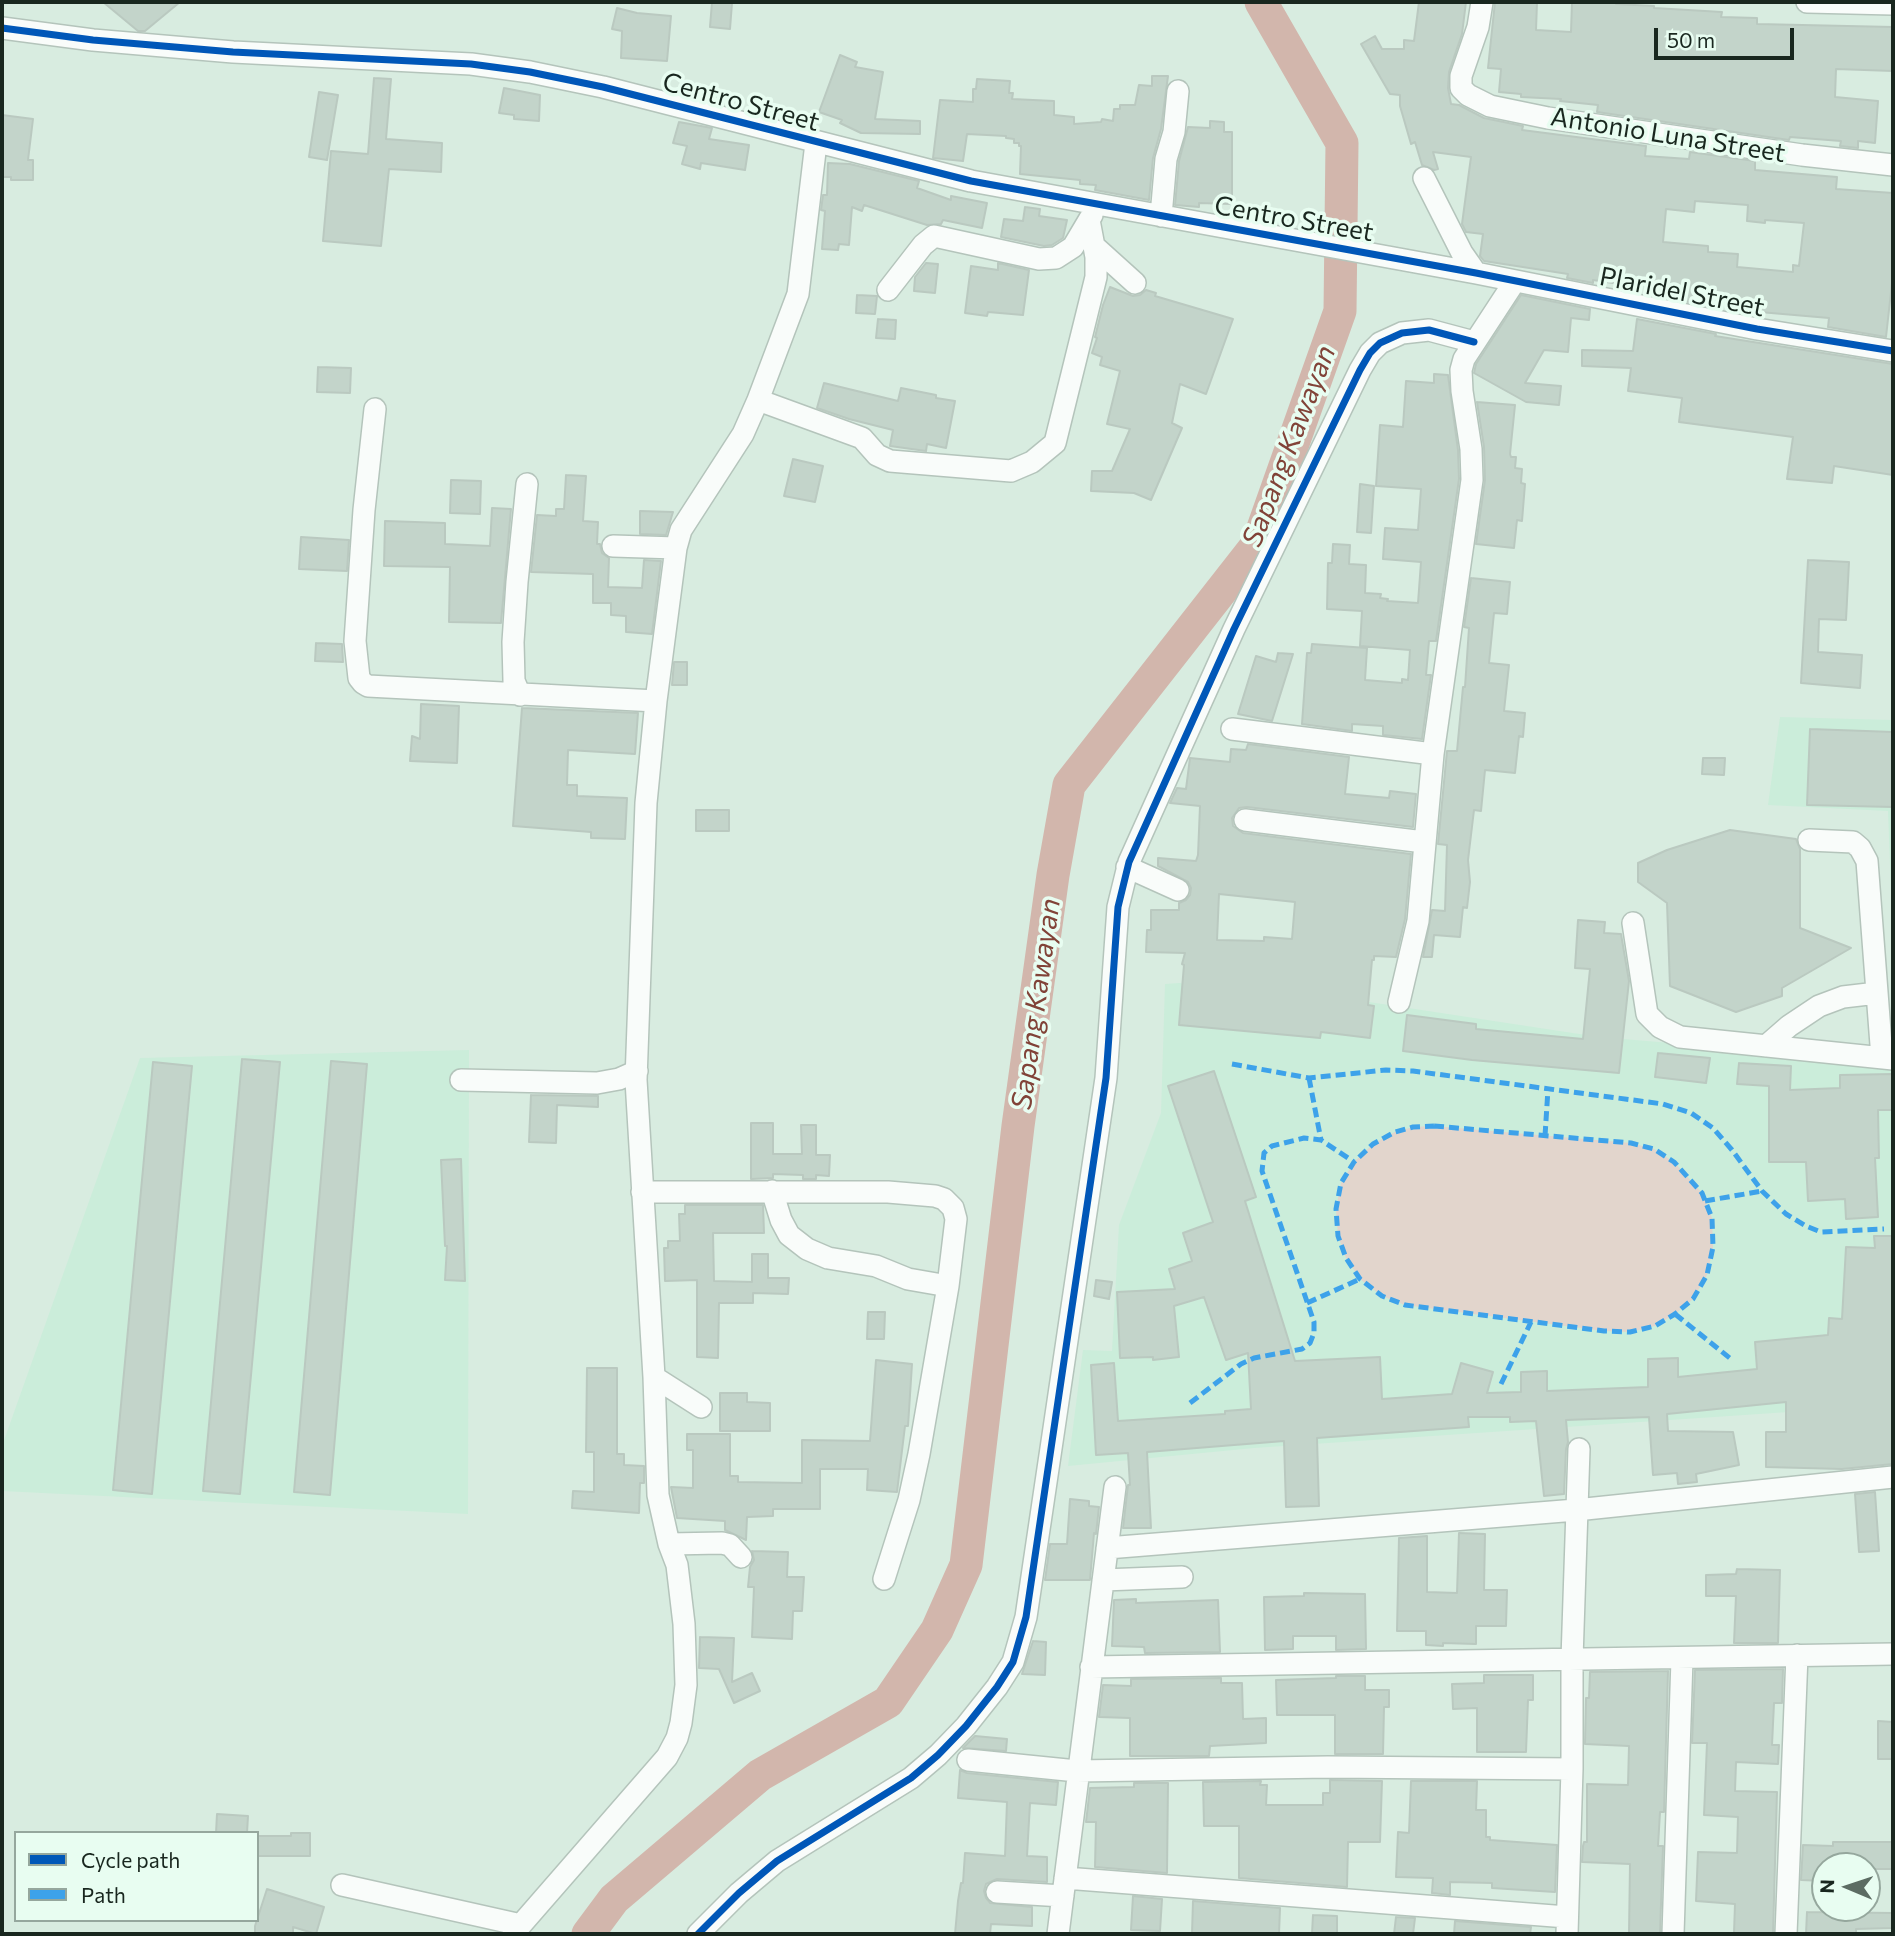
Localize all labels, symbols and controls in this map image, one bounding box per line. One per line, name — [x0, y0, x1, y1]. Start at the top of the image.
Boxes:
scale bar — [1657, 14, 1797, 58]
text: 50 m — [1667, 27, 1715, 52]
street label: Centro Street — [659, 66, 823, 138]
street label: Antonio Luna Street — [1548, 101, 1788, 169]
street label: Centro Street — [1212, 190, 1376, 248]
street label: Plaridel Street — [1597, 261, 1767, 323]
water label: Sapang Kawayan — [1235, 341, 1343, 551]
water label: Sapang Kawayan — [1005, 896, 1067, 1112]
legend — [14, 1831, 259, 1922]
text: Cycle path — [81, 1847, 180, 1872]
north arrow — [1811, 1852, 1881, 1922]
text: N — [1815, 1879, 1838, 1894]
text: Path — [81, 1882, 126, 1907]

